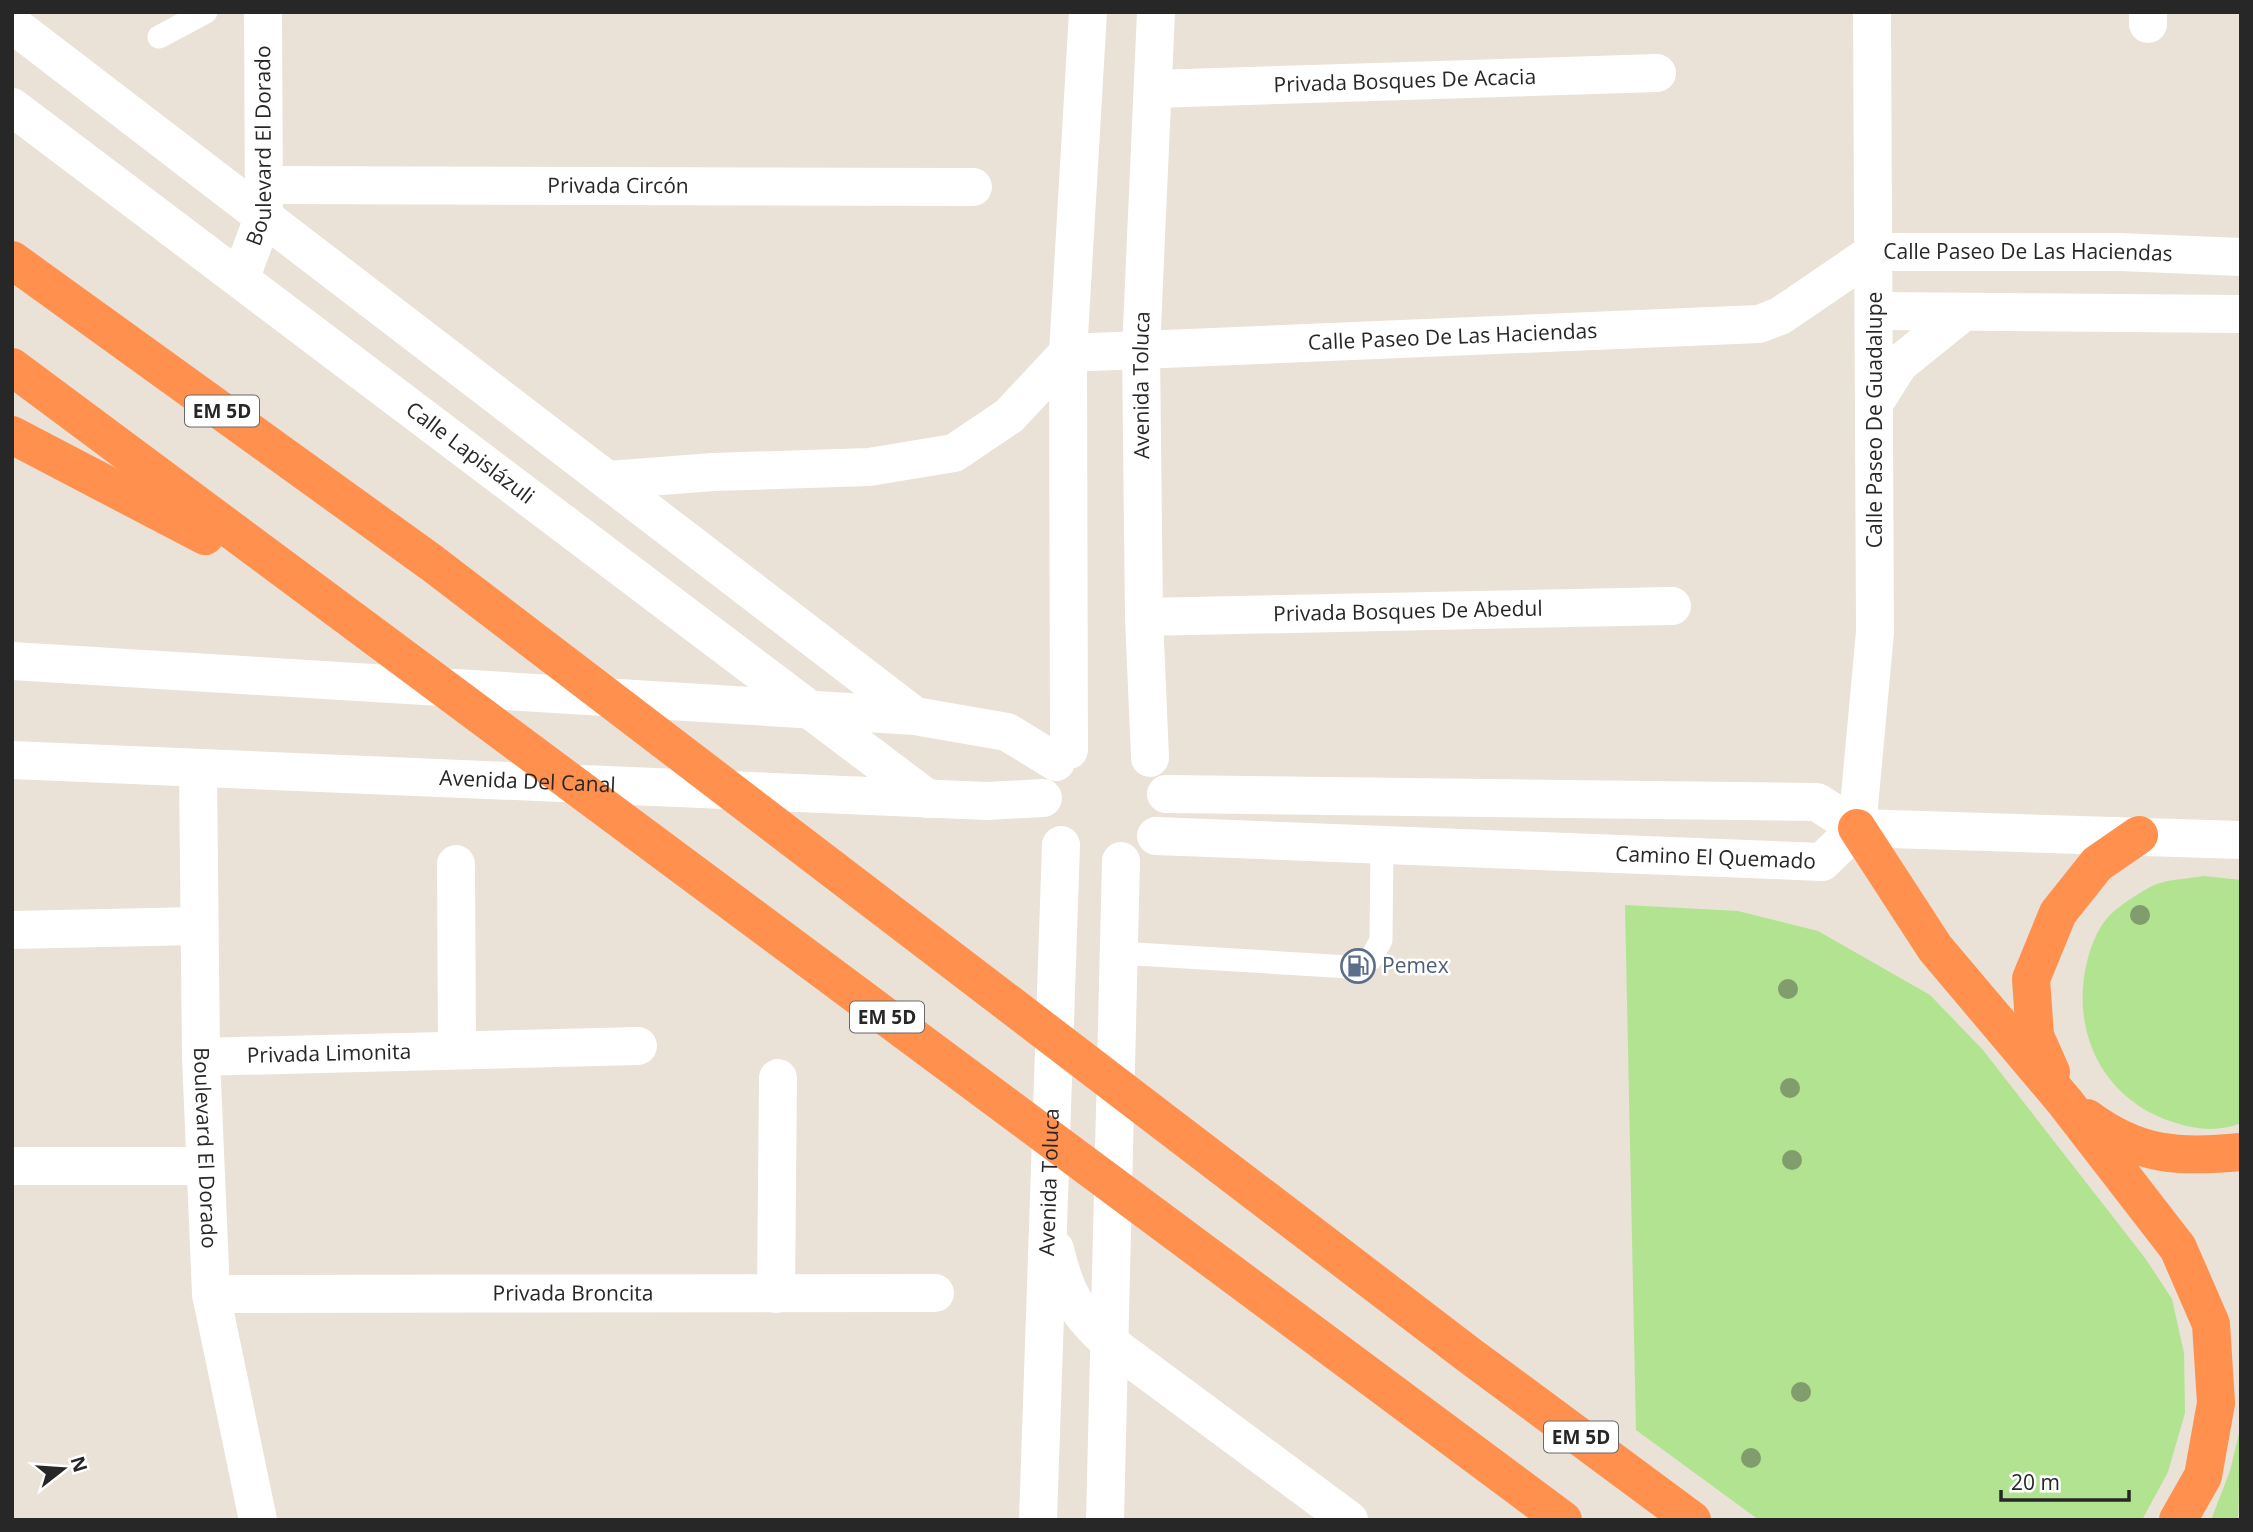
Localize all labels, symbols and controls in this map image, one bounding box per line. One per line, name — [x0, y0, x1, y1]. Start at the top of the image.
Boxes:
street label: Boulevard El Dorado — [239, 45, 277, 249]
street label: Privada Bosques De Acacia — [1273, 62, 1537, 98]
street label: Privada Circón — [547, 171, 689, 199]
street label: Calle Paseo De Las Haciendas — [1883, 237, 2173, 267]
street label: Calle Paseo De Guadalupe — [1860, 292, 1888, 548]
street label: Avenida Toluca — [1126, 311, 1156, 459]
street label: Calle Paseo De Las Haciendas — [1307, 316, 1598, 356]
street label: Calle Lapislázuli — [401, 395, 540, 510]
road number: EM 5D — [185, 396, 259, 426]
street label: Privada Bosques De Abedul — [1273, 594, 1543, 627]
street label: Avenida Del Canal — [439, 763, 616, 798]
street label: Camino El Quemado — [1615, 839, 1816, 875]
fuel station icon: Pemex — [1339, 947, 1377, 985]
place label: Pemex — [1382, 951, 1449, 979]
road number: EM 5D — [850, 1001, 924, 1032]
street label: Privada Limonita — [246, 1037, 411, 1069]
street label: Boulevard El Dorado — [188, 1047, 224, 1249]
street label: Avenida Toluca — [1032, 1108, 1065, 1257]
street label: Privada Broncita — [492, 1278, 654, 1307]
road number: EM 5D — [1544, 1422, 1618, 1452]
north arrow — [28, 1434, 98, 1504]
text: N — [65, 1453, 94, 1475]
scale bar — [2001, 1458, 2129, 1502]
text: 20 m — [2011, 1468, 2060, 1496]

